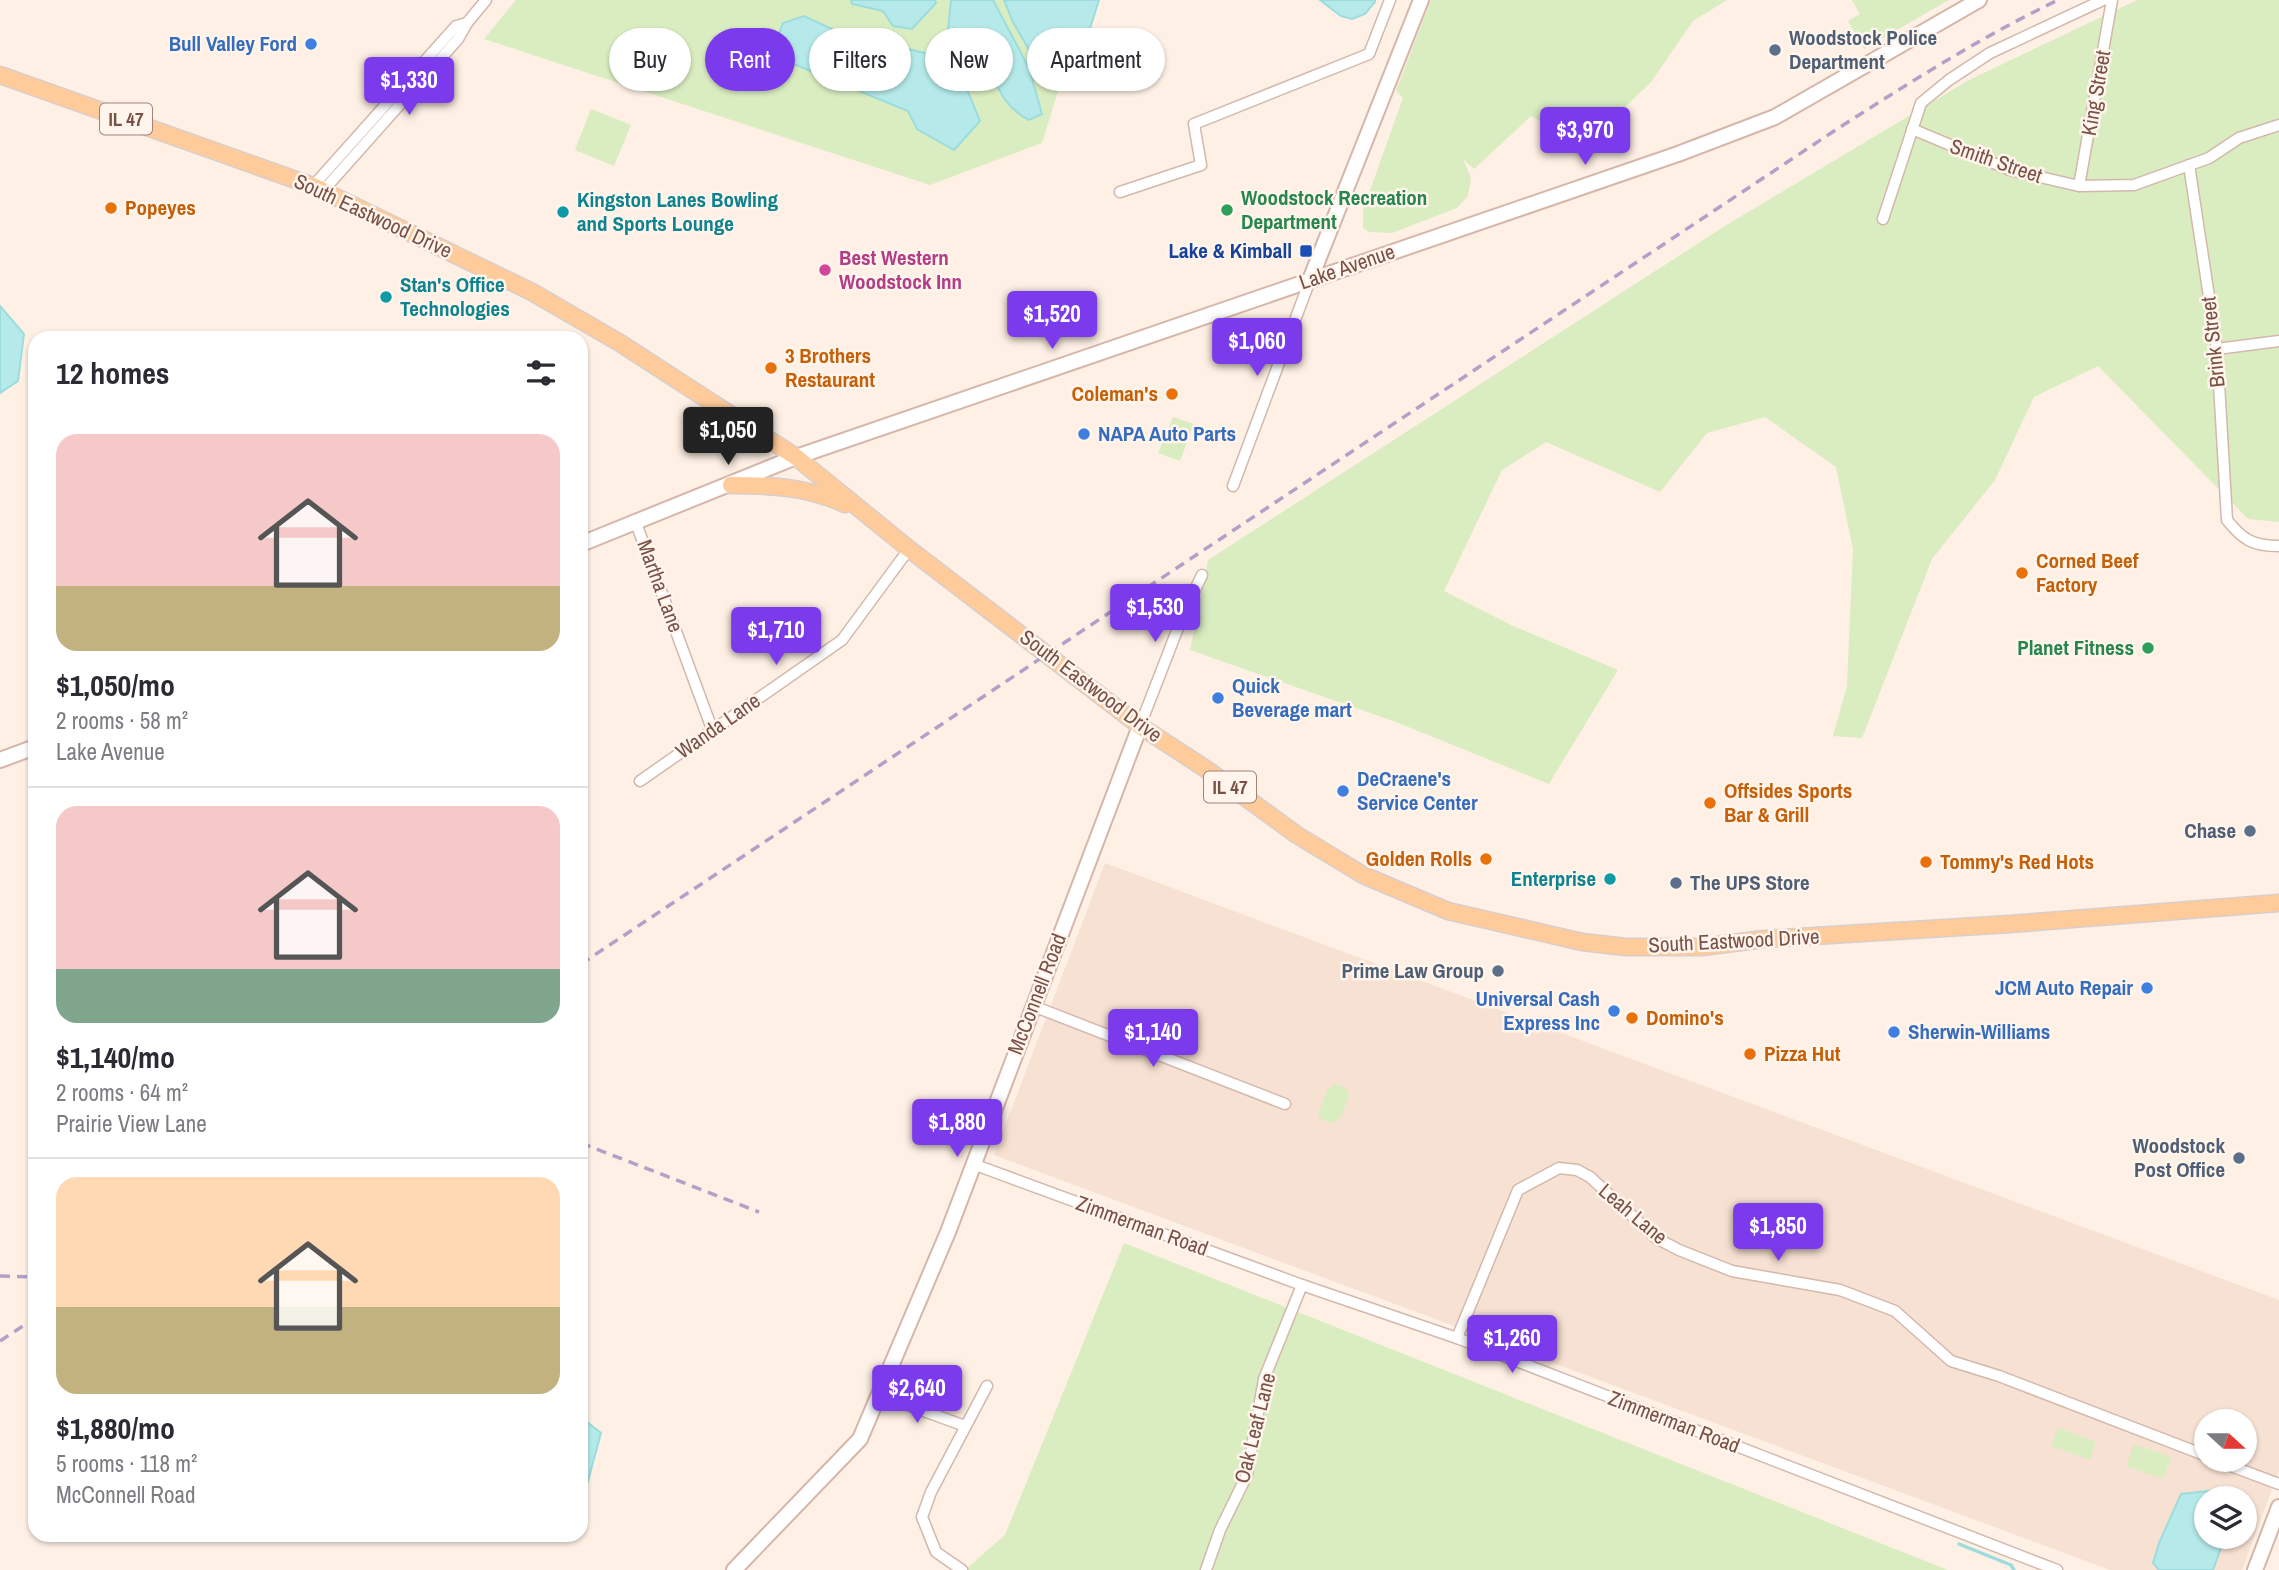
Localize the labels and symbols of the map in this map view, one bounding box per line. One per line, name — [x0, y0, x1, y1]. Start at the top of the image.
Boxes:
place label: Woodstock Police Department — [1789, 23, 1937, 76]
place label: Bull Valley Ford — [169, 29, 297, 58]
marker: Bull Valley Ford — [303, 36, 319, 52]
marker: Woodstock Police Department — [1767, 42, 1783, 58]
street label: King Street — [2074, 48, 2117, 138]
pin: $1,330 — [352, 58, 466, 117]
road number: IL 47 — [100, 104, 152, 134]
pin: $3,970 — [1528, 108, 1642, 167]
street label: Smith Street — [1946, 131, 2046, 190]
street label: South Eastwood Drive — [289, 166, 457, 265]
place label: Woodstock Recreation Department — [1241, 183, 1427, 236]
place label: Kingston Lanes Bowling and Sports Lounge — [577, 185, 778, 238]
place label: Popeyes — [125, 193, 196, 222]
marker: Popeyes — [103, 200, 119, 216]
marker: Woodstock Recreation Department — [1219, 202, 1235, 218]
marker: Kingston Lanes Bowling and Sports Lounge — [555, 204, 571, 220]
place label: Lake & Kimball — [1169, 236, 1292, 265]
street label: Lake Avenue — [1295, 237, 1399, 296]
place label: Best Western Woodstock Inn — [839, 243, 962, 296]
marker: Lake & Kimball — [1298, 243, 1314, 259]
marker: Best Western Woodstock Inn — [817, 262, 833, 278]
place label: Stan's Office Technologies — [400, 270, 510, 323]
marker: Stan's Office Technologies — [378, 289, 394, 305]
pin: $1,520 — [995, 292, 1109, 351]
street label: Brink Street — [2193, 295, 2232, 389]
pin: $1,060 — [1200, 318, 1314, 378]
place label: 3 Brothers Restaurant — [785, 341, 875, 394]
marker: 3 Brothers Restaurant — [763, 360, 779, 376]
place label: Coleman's — [1072, 379, 1158, 408]
marker: Coleman's — [1164, 386, 1180, 402]
pin: $1,050 — [671, 407, 785, 467]
place label: NAPA Auto Parts — [1098, 419, 1236, 448]
marker: NAPA Auto Parts — [1076, 426, 1092, 442]
street label: Martha Lane — [630, 535, 691, 636]
place label: Corned Beef Factory — [2036, 546, 2139, 599]
marker: Corned Beef Factory — [2014, 565, 2030, 581]
pin: $1,530 — [1098, 584, 1212, 644]
pin: $1,710 — [719, 608, 833, 667]
street label: South Eastwood Drive — [1014, 622, 1168, 749]
place label: Planet Fitness — [2017, 633, 2134, 662]
marker: Planet Fitness — [2140, 640, 2156, 656]
place label: Quick Beverage mart — [1232, 671, 1352, 724]
street label: Wanda Lane — [670, 686, 766, 765]
marker: Quick Beverage mart — [1210, 690, 1226, 706]
place label: DeCraene's Service Center — [1357, 764, 1478, 817]
road number: IL 47 — [1204, 772, 1256, 802]
place label: Offsides Sports Bar & Grill — [1724, 776, 1852, 829]
marker: DeCraene's Service Center — [1335, 783, 1351, 799]
marker: Offsides Sports Bar & Grill — [1702, 795, 1718, 811]
place label: Chase — [2184, 816, 2236, 845]
marker: Chase — [2242, 823, 2258, 839]
place label: Golden Rolls — [1366, 844, 1472, 873]
place label: Tommy's Red Hots — [1940, 847, 2094, 876]
marker: Golden Rolls — [1478, 851, 1494, 867]
marker: Tommy's Red Hots — [1918, 854, 1934, 870]
place label: Enterprise — [1511, 864, 1596, 893]
place label: The UPS Store — [1690, 868, 1810, 897]
marker: Enterprise — [1602, 871, 1618, 887]
marker: The UPS Store — [1668, 875, 1684, 891]
street label: South Eastwood Drive — [1648, 922, 1820, 959]
street label: McConnell Road — [1000, 929, 1073, 1058]
place label: Prime Law Group — [1341, 956, 1484, 985]
marker: Prime Law Group — [1490, 963, 1506, 979]
place label: JCM Auto Repair — [1995, 973, 2133, 1002]
marker: JCM Auto Repair — [2139, 980, 2155, 996]
place label: Universal Cash Express Inc — [1476, 984, 1600, 1037]
marker: Universal Cash Express Inc — [1606, 1003, 1622, 1019]
place label: Domino's — [1646, 1003, 1724, 1032]
pin: $1,140 — [1096, 1010, 1210, 1069]
marker: Domino's — [1624, 1010, 1640, 1026]
place label: Sherwin-Williams — [1908, 1017, 2050, 1046]
marker: Sherwin-Williams — [1886, 1024, 1902, 1040]
place label: Pizza Hut — [1764, 1039, 1841, 1068]
marker: Pizza Hut — [1742, 1046, 1758, 1062]
pin: $1,880 — [900, 1100, 1014, 1159]
place label: Woodstock Post Office — [2132, 1131, 2225, 1184]
marker: Woodstock Post Office — [2231, 1150, 2247, 1166]
street label: Leah Lane — [1593, 1176, 1674, 1251]
street label: Zimmerman Road — [1072, 1188, 1212, 1263]
pin: $1,850 — [1721, 1204, 1835, 1263]
pin: $1,260 — [1455, 1316, 1569, 1375]
pin: $2,640 — [860, 1366, 974, 1425]
street label: Oak Leaf Lane — [1227, 1370, 1282, 1486]
street label: Zimmerman Road — [1604, 1383, 1744, 1460]
north arrow — [2194, 1409, 2258, 1472]

